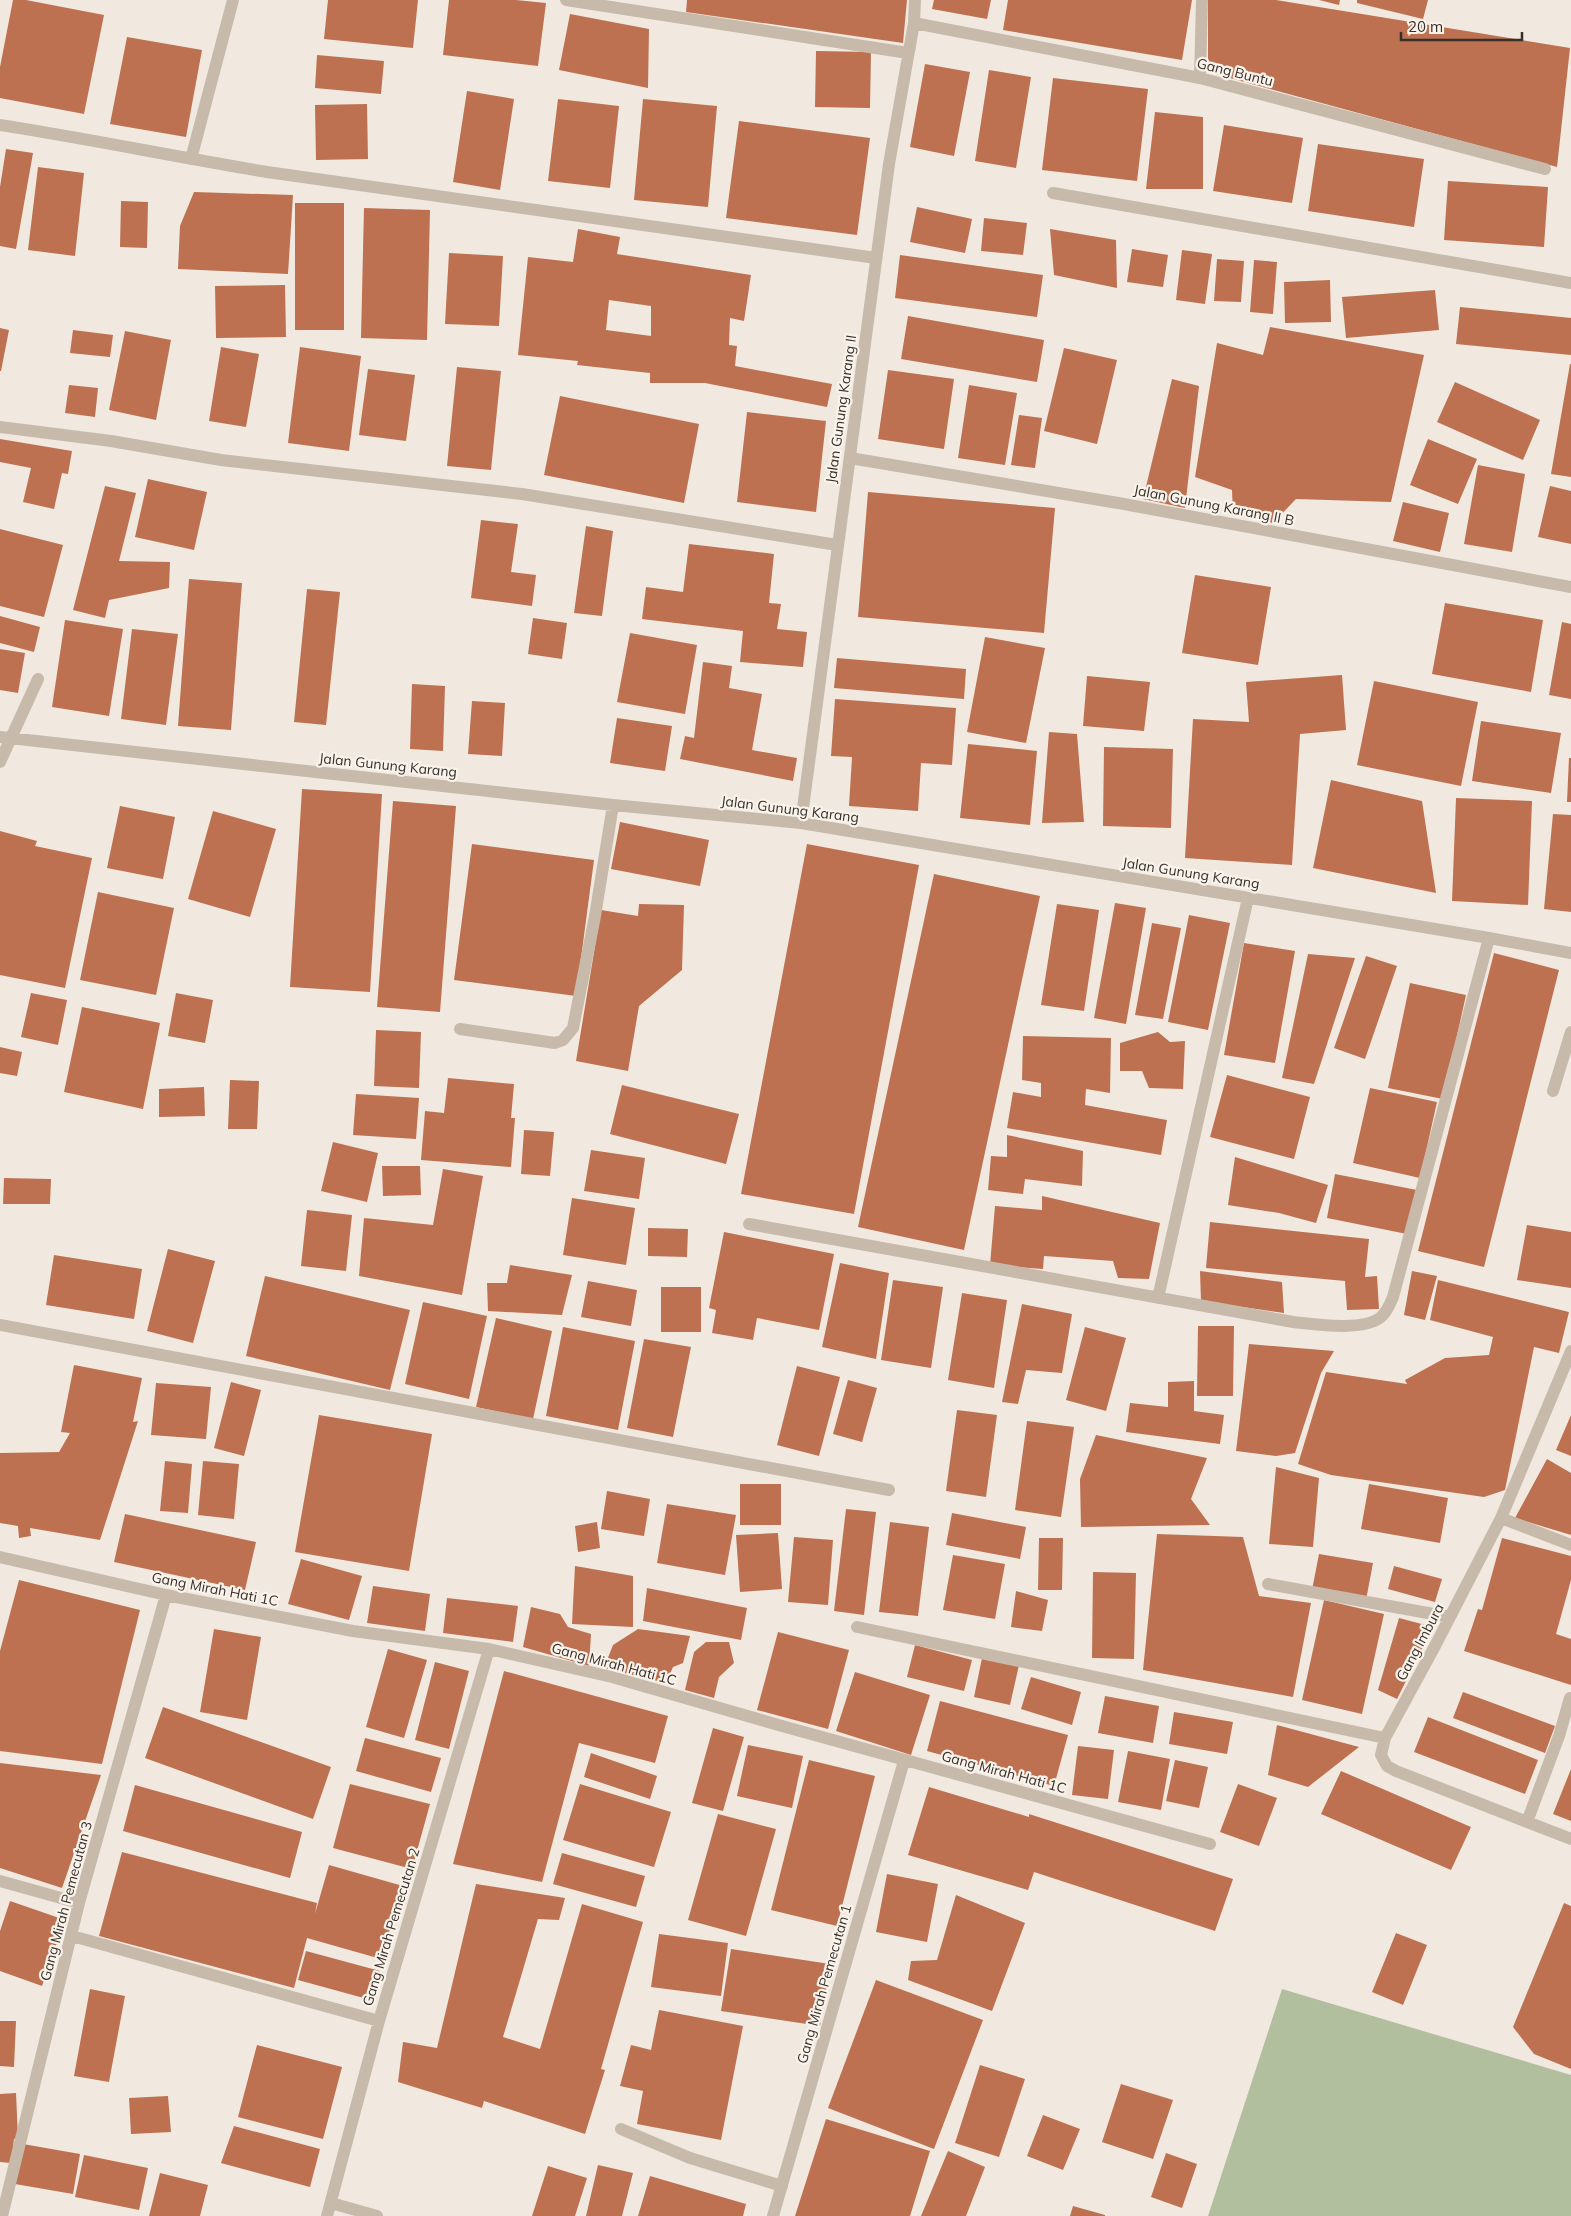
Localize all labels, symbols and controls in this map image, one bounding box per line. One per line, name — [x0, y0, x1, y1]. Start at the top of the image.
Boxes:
scale bar — [1401, 10, 1522, 42]
text: 20 m — [1408, 17, 1443, 36]
street label: Gang Buntu — [1195, 54, 1275, 90]
street label: Jalan Gunung Karang II — [822, 334, 860, 484]
street label: Jalan Gunung Karang II B — [1132, 481, 1296, 529]
street label: Jalan Gunung Karang — [318, 749, 458, 781]
street label: Jalan Gunung Karang — [720, 792, 860, 826]
street label: Jalan Gunung Karang — [1121, 853, 1261, 893]
street label: Gang Mirah Hati 1C — [150, 1568, 280, 1610]
street label: Gang Imbura — [1392, 1600, 1448, 1684]
street label: Gang Mirah Hati 1C — [550, 1639, 678, 1689]
street label: Gang Mirah Hati 1C — [940, 1747, 1068, 1797]
street label: Gang Mirah Pemecutan 3 — [36, 1819, 96, 1983]
street label: Gang Mirah Pemecutan 2 — [358, 1846, 424, 2008]
street label: Gang Mirah Pemecutan 1 — [793, 1902, 855, 2066]

